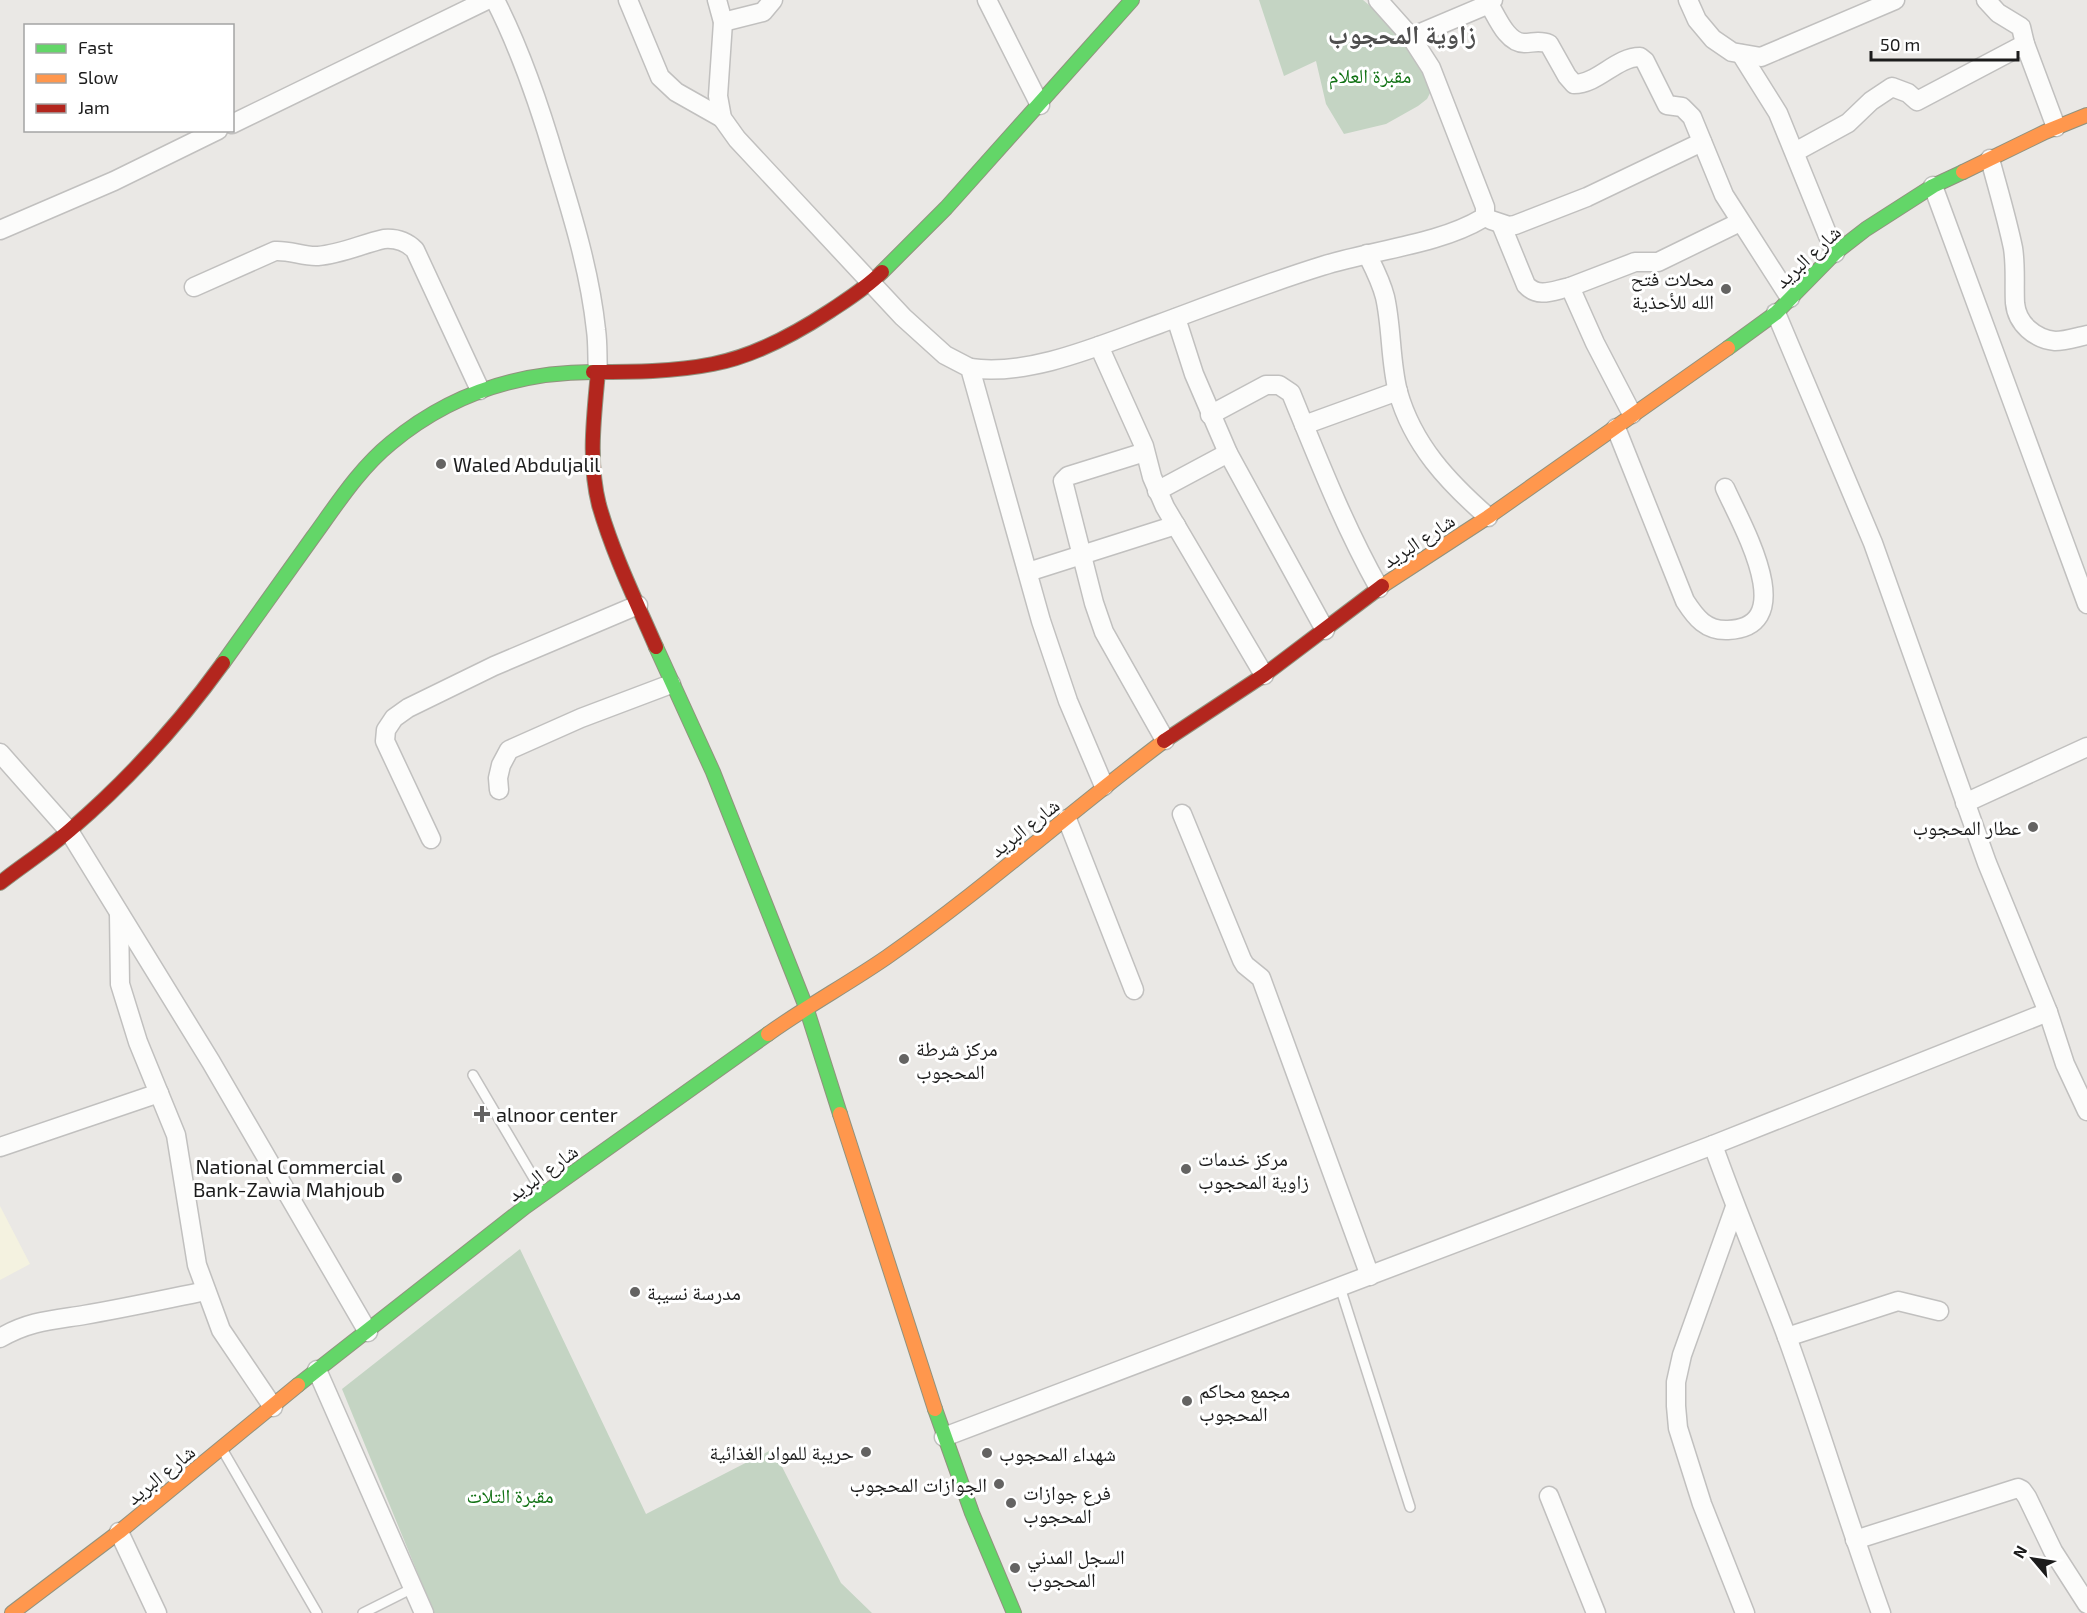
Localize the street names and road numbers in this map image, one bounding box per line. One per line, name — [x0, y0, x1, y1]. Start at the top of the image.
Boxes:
street label: شارع البريد — [1769, 219, 1846, 294]
street label: شارع البريد — [1377, 508, 1460, 574]
street label: شارع البريد — [984, 792, 1065, 863]
street label: شارع البريد — [502, 1138, 583, 1207]
street label: شارع البريد — [121, 1439, 201, 1511]

